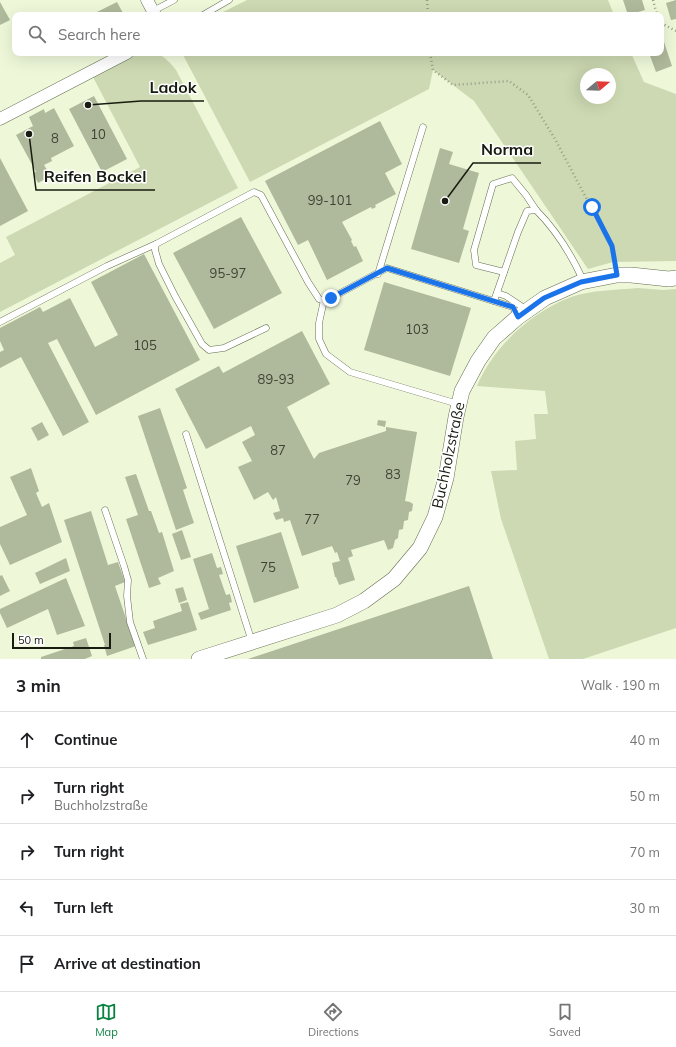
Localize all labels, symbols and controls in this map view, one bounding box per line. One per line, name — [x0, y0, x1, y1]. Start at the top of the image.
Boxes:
search box — [12, 12, 664, 56]
icon: search — [26, 23, 48, 45]
text: Search here — [58, 25, 140, 44]
north arrow — [580, 68, 616, 104]
callout: Ladok — [141, 73, 204, 101]
text: Ladok — [149, 77, 198, 97]
house number: 10 — [90, 126, 106, 142]
house number: 8 — [51, 130, 59, 146]
callout: Norma — [473, 135, 541, 163]
text: Norma — [481, 139, 533, 159]
callout: Reifen Bockel — [36, 162, 155, 190]
text: Reifen Bockel — [44, 166, 146, 186]
house number: 99-101 — [308, 192, 352, 208]
route start — [583, 198, 601, 216]
house number: 95-97 — [210, 265, 246, 281]
route end — [322, 289, 340, 307]
house number: 103 — [405, 321, 429, 337]
house number: 105 — [133, 337, 157, 353]
house number: 89-93 — [258, 371, 294, 387]
street label: Buchholzstraße — [427, 400, 469, 510]
house number: 87 — [270, 442, 286, 458]
house number: 83 — [385, 466, 401, 482]
house number: 79 — [345, 472, 361, 488]
house number: 77 — [304, 511, 320, 527]
house number: 75 — [260, 559, 276, 575]
scale bar — [12, 631, 111, 650]
text: 50 m — [18, 633, 44, 647]
text: 3 min — [16, 675, 61, 696]
text: Walk · 190 m — [581, 677, 660, 693]
icon: ahead — [16, 729, 38, 751]
text: Continue — [54, 730, 117, 749]
text: 40 m — [630, 732, 660, 748]
text: Turn right — [54, 778, 124, 797]
icon: right — [16, 785, 38, 807]
text: 50 m — [630, 788, 660, 804]
text: Buchholzstraße — [54, 797, 148, 813]
icon: right — [16, 841, 38, 863]
text: Turn right — [54, 842, 124, 861]
text: 70 m — [630, 844, 660, 860]
icon: left — [16, 897, 38, 919]
text: Turn left — [54, 898, 113, 917]
text: 30 m — [630, 900, 660, 916]
icon: arrive — [16, 953, 38, 975]
text: Arrive at destination — [54, 954, 201, 973]
tab: Map — [95, 1001, 118, 1039]
tab: Directions — [308, 1001, 359, 1039]
tab: Saved — [549, 1001, 581, 1039]

